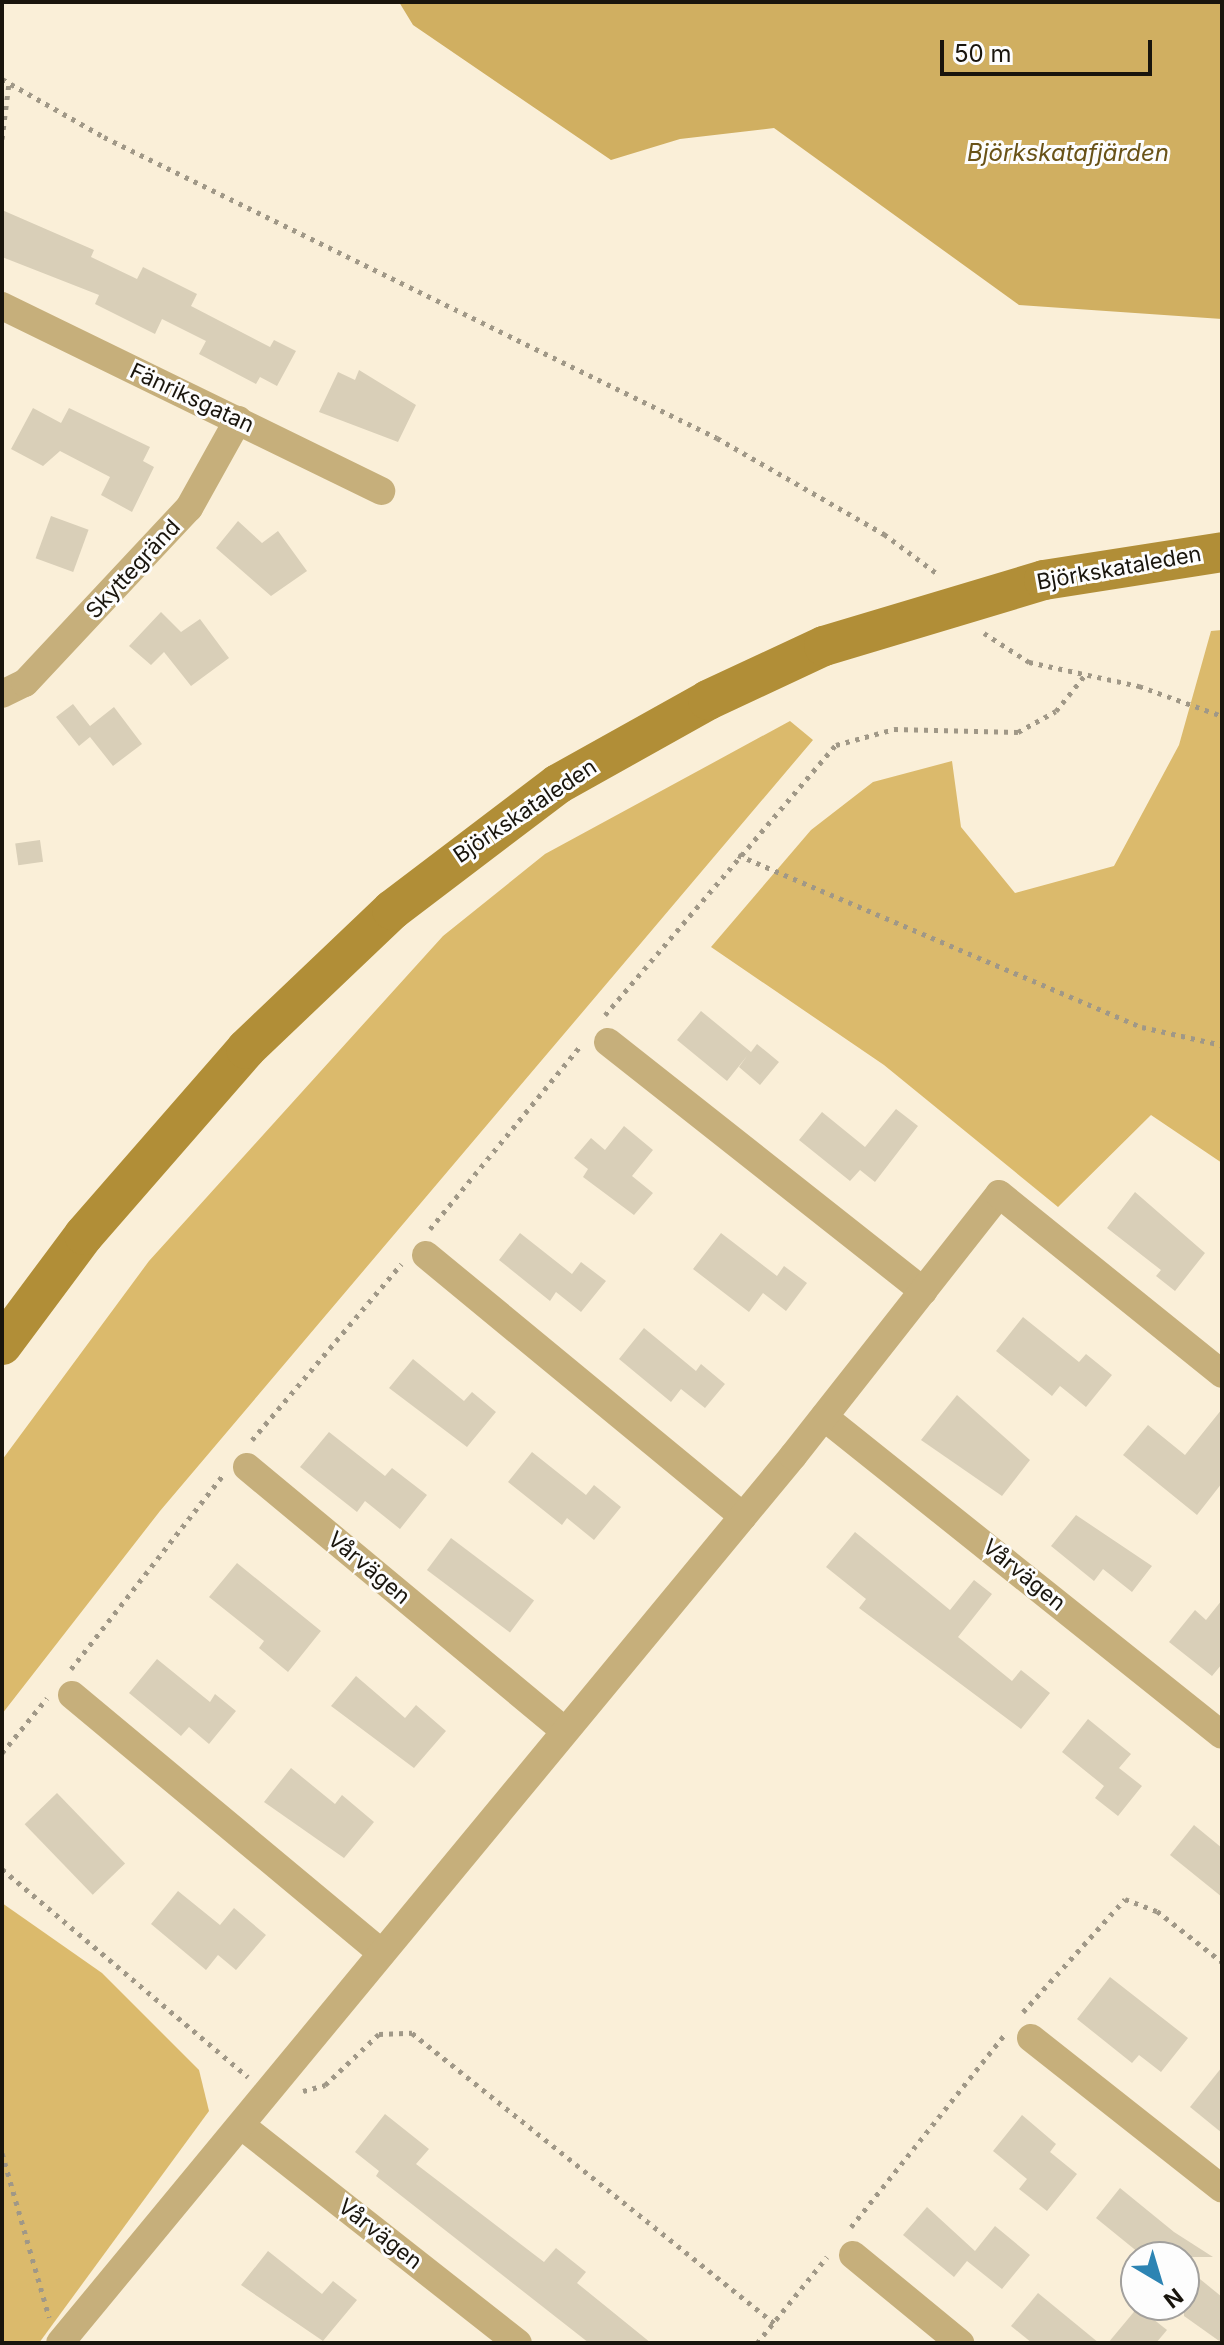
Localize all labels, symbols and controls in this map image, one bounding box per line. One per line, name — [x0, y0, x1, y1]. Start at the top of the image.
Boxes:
scale bar — [944, 24, 1156, 74]
text: 50 m — [954, 39, 1012, 68]
water label: Björkskatafjärden — [967, 139, 1169, 167]
street label: Fänriksgatan — [126, 358, 258, 438]
street label: Skyttegränd — [80, 514, 186, 624]
street label: Björkskataleden — [1035, 541, 1203, 595]
street label: Björkskataleden — [448, 753, 602, 869]
street label: Vårvägen — [323, 1526, 415, 1610]
street label: Vårvägen — [977, 1534, 1071, 1616]
street label: Vårvägen — [333, 2193, 427, 2275]
north arrow — [1120, 2241, 1200, 2321]
text: N — [1159, 2283, 1188, 2314]

